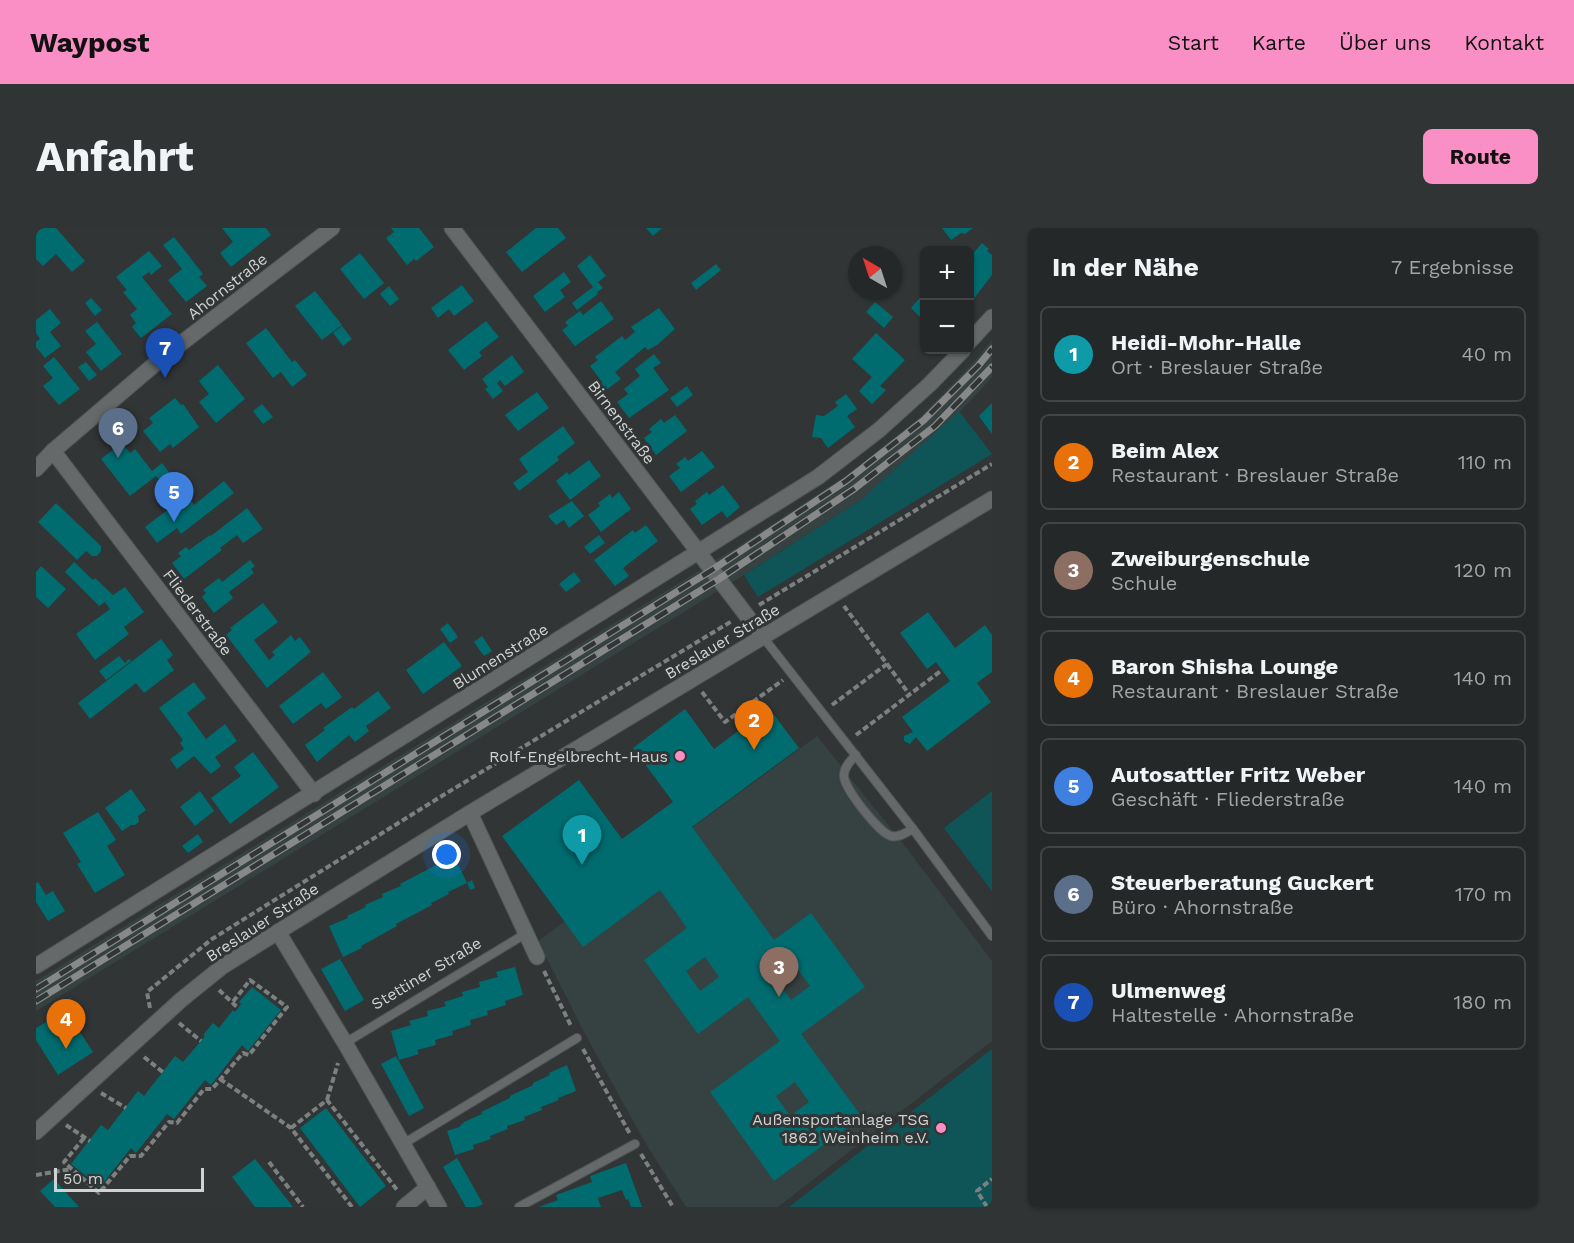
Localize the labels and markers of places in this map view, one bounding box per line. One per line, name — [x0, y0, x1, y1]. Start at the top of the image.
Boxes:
pin: 7 — [146, 328, 184, 378]
pin: 6 — [98, 408, 137, 458]
pin: 5 — [154, 472, 194, 522]
pin: 2 — [734, 700, 774, 750]
place label: Rolf-Engelbrecht-Haus — [489, 747, 668, 766]
marker: Rolf-Engelbrecht-Haus — [673, 749, 687, 763]
pin: 1 — [562, 816, 602, 865]
pin: 3 — [760, 948, 798, 997]
pin: 4 — [46, 1000, 86, 1049]
place label: Außensportanlage TSG 1862 Weinheim e.V. — [752, 1110, 929, 1147]
marker: Außensportanlage TSG 1862 Weinheim e.V. — [934, 1121, 948, 1135]

